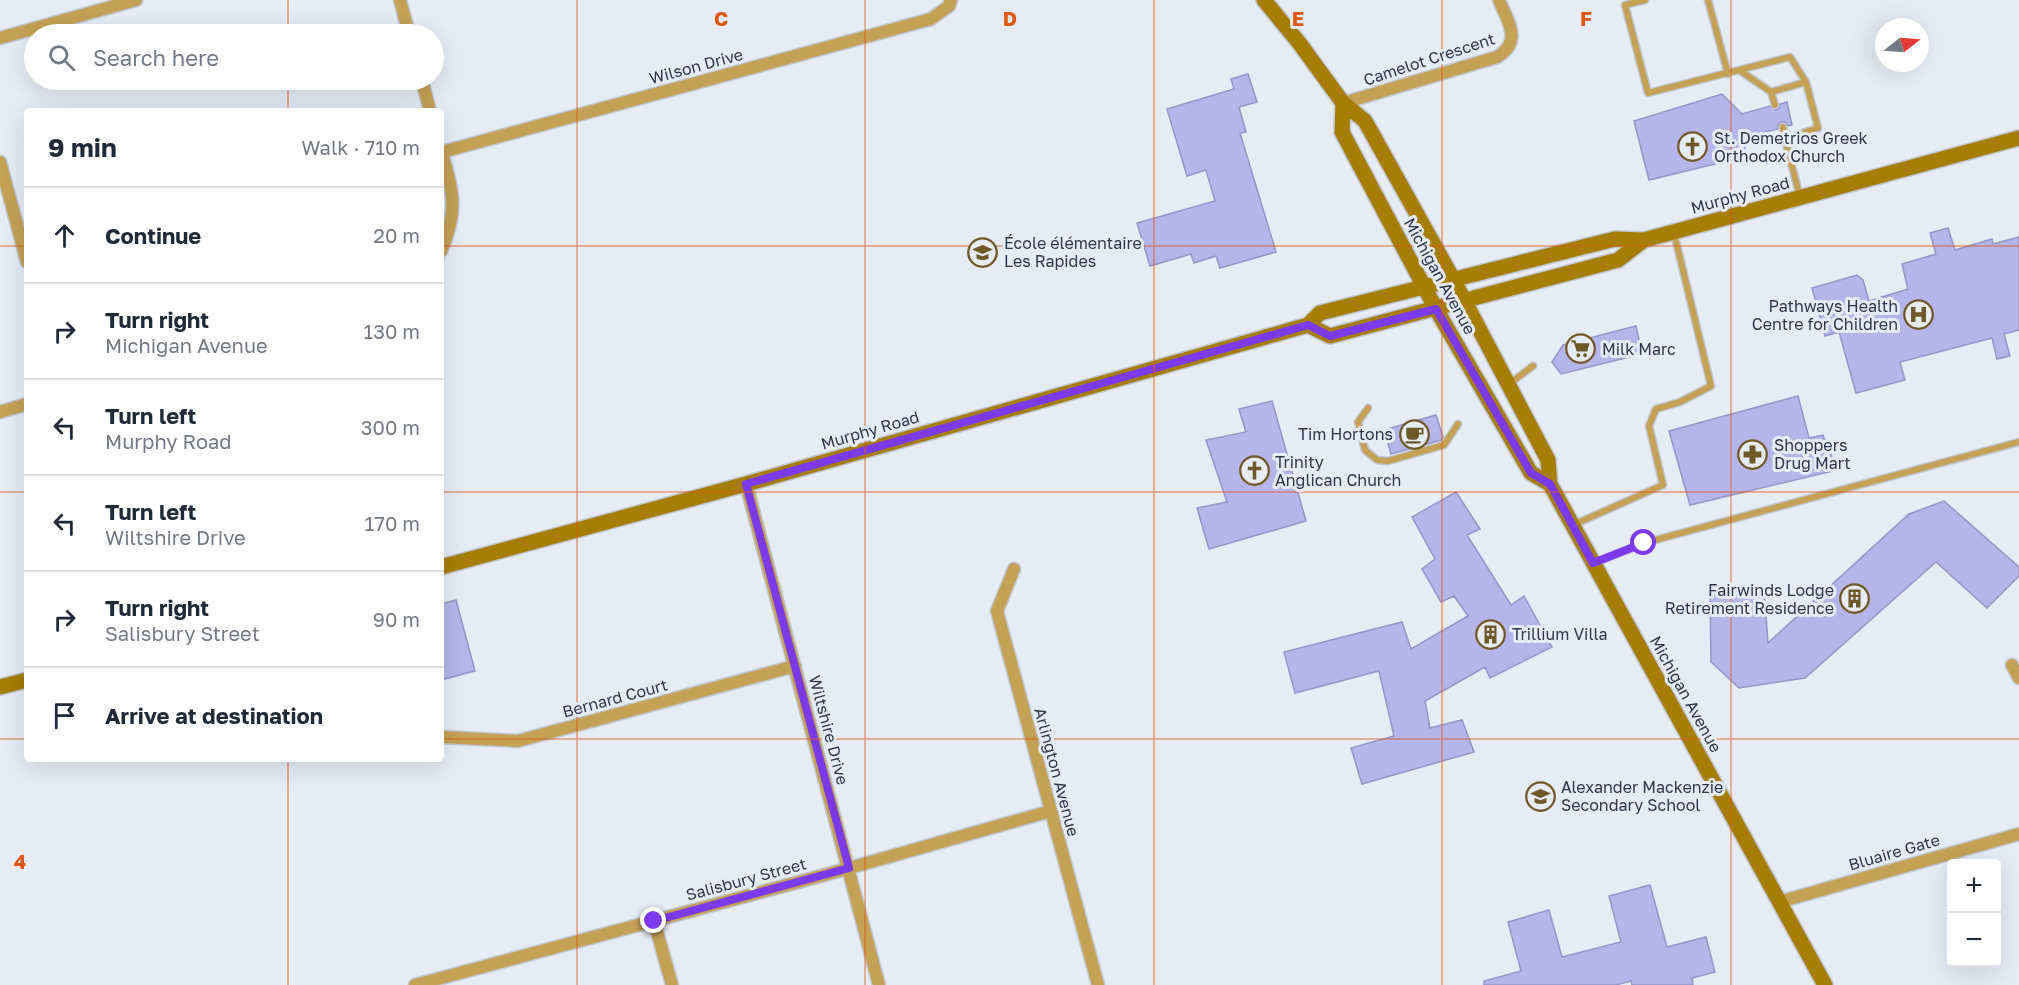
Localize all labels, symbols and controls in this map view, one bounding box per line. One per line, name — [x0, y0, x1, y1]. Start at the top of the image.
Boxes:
text: C — [714, 6, 728, 30]
text: D — [1003, 6, 1017, 30]
text: E — [1292, 6, 1304, 30]
text: F — [1580, 6, 1592, 30]
north arrow — [1875, 18, 1929, 72]
search box — [24, 24, 444, 90]
street label: Camelot Crescent — [1361, 28, 1497, 90]
icon: search — [45, 41, 78, 74]
text: Search here — [93, 44, 219, 71]
street label: Wilson Drive — [647, 44, 745, 88]
place label: St. Demetrios Greek Orthodox Church — [1714, 128, 1868, 166]
church icon: St. Demetrios Greek Orthodox Church — [1677, 131, 1709, 163]
text: 9 min — [48, 132, 117, 163]
text: Walk · 710 m — [301, 135, 420, 159]
street label: Murphy Road — [1689, 172, 1791, 218]
street label: Michigan Avenue — [1400, 214, 1480, 338]
icon: ahead — [48, 219, 81, 252]
text: Continue — [105, 222, 201, 249]
text: 20 m — [373, 223, 420, 247]
place label: École élémentaire Les Rapides — [1004, 233, 1142, 271]
school or university icon: École élémentaire Les Rapides — [967, 236, 999, 268]
place label: Pathways Health Centre for Children — [1752, 296, 1898, 334]
hospital icon: Pathways Health Centre for Children — [1903, 299, 1935, 331]
text: Turn right — [105, 306, 209, 333]
icon: right — [48, 315, 81, 348]
text: 130 m — [364, 319, 420, 343]
text: Michigan Avenue — [105, 333, 268, 357]
supermarket icon: Milk Marc — [1565, 333, 1597, 365]
place label: Milk Marc — [1602, 339, 1676, 359]
text: Turn left — [105, 402, 196, 429]
street label: Murphy Road — [819, 406, 921, 454]
icon: left — [48, 411, 81, 444]
text: 300 m — [361, 415, 420, 439]
cafe icon: Tim Hortons — [1398, 418, 1430, 450]
place label: Tim Hortons — [1298, 424, 1393, 444]
text: Murphy Road — [105, 429, 232, 453]
place label: Shoppers Drug Mart — [1774, 435, 1851, 473]
pharmacy icon: Shoppers Drug Mart — [1737, 438, 1769, 470]
place label: Trinity Anglican Church — [1275, 452, 1401, 490]
church icon: Trinity Anglican Church — [1238, 455, 1270, 487]
text: Turn left — [105, 498, 196, 525]
icon: left — [48, 507, 81, 540]
text: 170 m — [365, 511, 420, 535]
text: Wiltshire Drive — [105, 525, 246, 549]
route start — [1630, 529, 1656, 555]
place label: Fairwinds Lodge Retirement Residence — [1665, 580, 1834, 618]
building icon: Fairwinds Lodge Retirement Residence — [1839, 583, 1871, 615]
text: Turn right — [105, 594, 209, 621]
icon: right — [48, 603, 81, 636]
text: 90 m — [373, 607, 420, 631]
building icon: Trillium Villa — [1475, 618, 1507, 650]
text: Salisbury Street — [105, 621, 260, 645]
place label: Trillium Villa — [1512, 624, 1608, 644]
street label: Michigan Avenue — [1646, 632, 1726, 756]
street label: Wiltshire Drive — [805, 673, 853, 787]
street label: Bernard Court — [560, 674, 670, 722]
icon: arrive — [48, 699, 81, 732]
text: Arrive at destination — [105, 702, 323, 729]
street label: Arlington Avenue — [1030, 705, 1084, 839]
place label: Alexander Mackenzie Secondary School — [1561, 777, 1723, 815]
school or university icon: Alexander Mackenzie Secondary School — [1524, 780, 1556, 812]
street label: Bluaire Gate — [1846, 829, 1942, 875]
text: 4 — [14, 849, 26, 873]
street label: Salisbury Street — [684, 853, 808, 905]
map controls — [1947, 859, 2001, 967]
button: + — [1947, 859, 2001, 913]
route end — [640, 907, 666, 933]
button: − — [1947, 913, 2001, 967]

